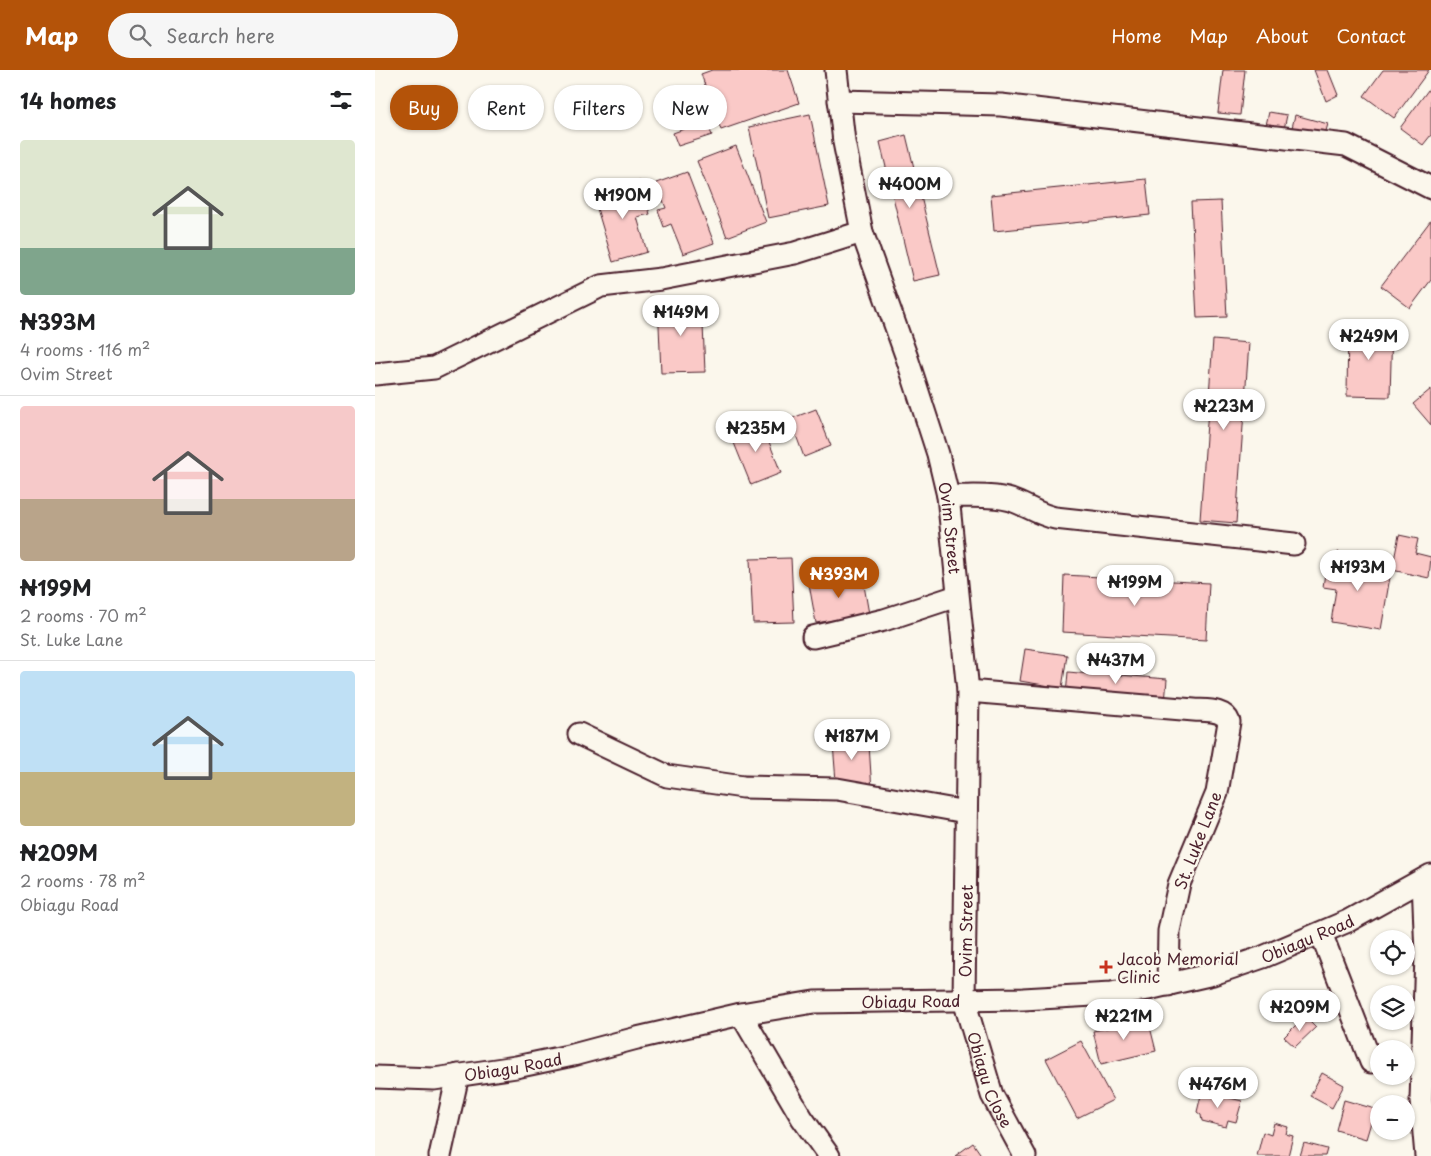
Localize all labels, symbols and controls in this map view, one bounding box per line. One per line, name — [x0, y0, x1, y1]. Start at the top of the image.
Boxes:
search box — [108, 13, 458, 58]
text: Map — [25, 17, 78, 53]
icon: search — [126, 21, 154, 49]
text: Search here — [166, 21, 275, 49]
text: Home — [1111, 22, 1161, 49]
text: Map — [1189, 22, 1228, 49]
text: About — [1256, 22, 1308, 49]
text: Contact — [1336, 22, 1406, 49]
text: 14 homes — [20, 84, 116, 116]
chip: Buy — [390, 85, 458, 130]
chip: Rent — [468, 85, 544, 130]
chip: Filters — [554, 85, 643, 130]
chip: New — [653, 85, 727, 130]
icon: filters — [327, 86, 355, 114]
pin: ₦400M — [875, 166, 945, 209]
text: ₦400M — [879, 171, 941, 195]
icon: home — [143, 173, 233, 263]
pin: ₦190M — [588, 178, 658, 220]
text: ₦190M — [594, 182, 652, 206]
pin: ₦149M — [646, 294, 716, 337]
text: ₦149M — [653, 299, 709, 323]
text: ₦393M — [20, 305, 96, 337]
pin: ₦249M — [1334, 318, 1404, 361]
text: ₦249M — [1340, 323, 1398, 347]
text: 4 rooms · 116 m² — [20, 337, 150, 361]
text: Ovim Street — [20, 361, 113, 385]
pin: ₦223M — [1189, 388, 1259, 431]
text: ₦223M — [1194, 393, 1254, 417]
pin: ₦235M — [721, 410, 791, 453]
text: ₦235M — [726, 415, 786, 439]
icon: home — [143, 438, 233, 528]
street label: Ovim Street — [933, 479, 968, 576]
pin: ₦193M — [1323, 550, 1393, 592]
text: ₦193M — [1331, 554, 1385, 578]
pin: ₦393M — [804, 556, 874, 599]
text: ₦393M — [810, 561, 868, 585]
pin: ₦199M — [1100, 564, 1170, 607]
text: ₦199M — [1108, 569, 1162, 593]
text: ₦199M — [20, 571, 92, 603]
text: 2 rooms · 70 m² — [20, 603, 147, 627]
text: St. Luke Lane — [20, 627, 123, 651]
pin: ₦437M — [1081, 642, 1151, 685]
text: ₦437M — [1087, 647, 1145, 671]
icon: home — [143, 703, 233, 793]
pin: ₦187M — [817, 718, 887, 761]
text: ₦187M — [825, 723, 879, 747]
street label: St. Luke Lane — [1167, 787, 1227, 892]
text: ₦209M — [20, 836, 98, 868]
text: 2 rooms · 78 m² — [20, 868, 146, 892]
street label: Ovim Street — [952, 884, 978, 978]
text: Obiagu Road — [20, 892, 119, 916]
street label: Obiagu Road — [1257, 908, 1358, 969]
map controls — [1370, 930, 1415, 1140]
button: locate — [1370, 930, 1415, 975]
place label: Jacob Memorial Clinic — [1117, 946, 1239, 988]
marker: Jacob Memorial Clinic — [1099, 960, 1113, 974]
button: layers — [1370, 985, 1415, 1030]
street label: Obiagu Road — [861, 988, 961, 1013]
pin: ₦209M — [1265, 990, 1335, 1032]
text: ₦209M — [1270, 994, 1330, 1018]
pin: ₦221M — [1089, 998, 1159, 1041]
text: ₦221M — [1095, 1003, 1153, 1027]
street label: Obiagu Close — [962, 1028, 1020, 1132]
button: + — [1370, 1040, 1415, 1085]
street label: Obiagu Road — [462, 1046, 564, 1086]
pin: ₦476M — [1183, 1066, 1253, 1109]
text: ₦476M — [1189, 1071, 1247, 1095]
button: − — [1370, 1095, 1415, 1140]

